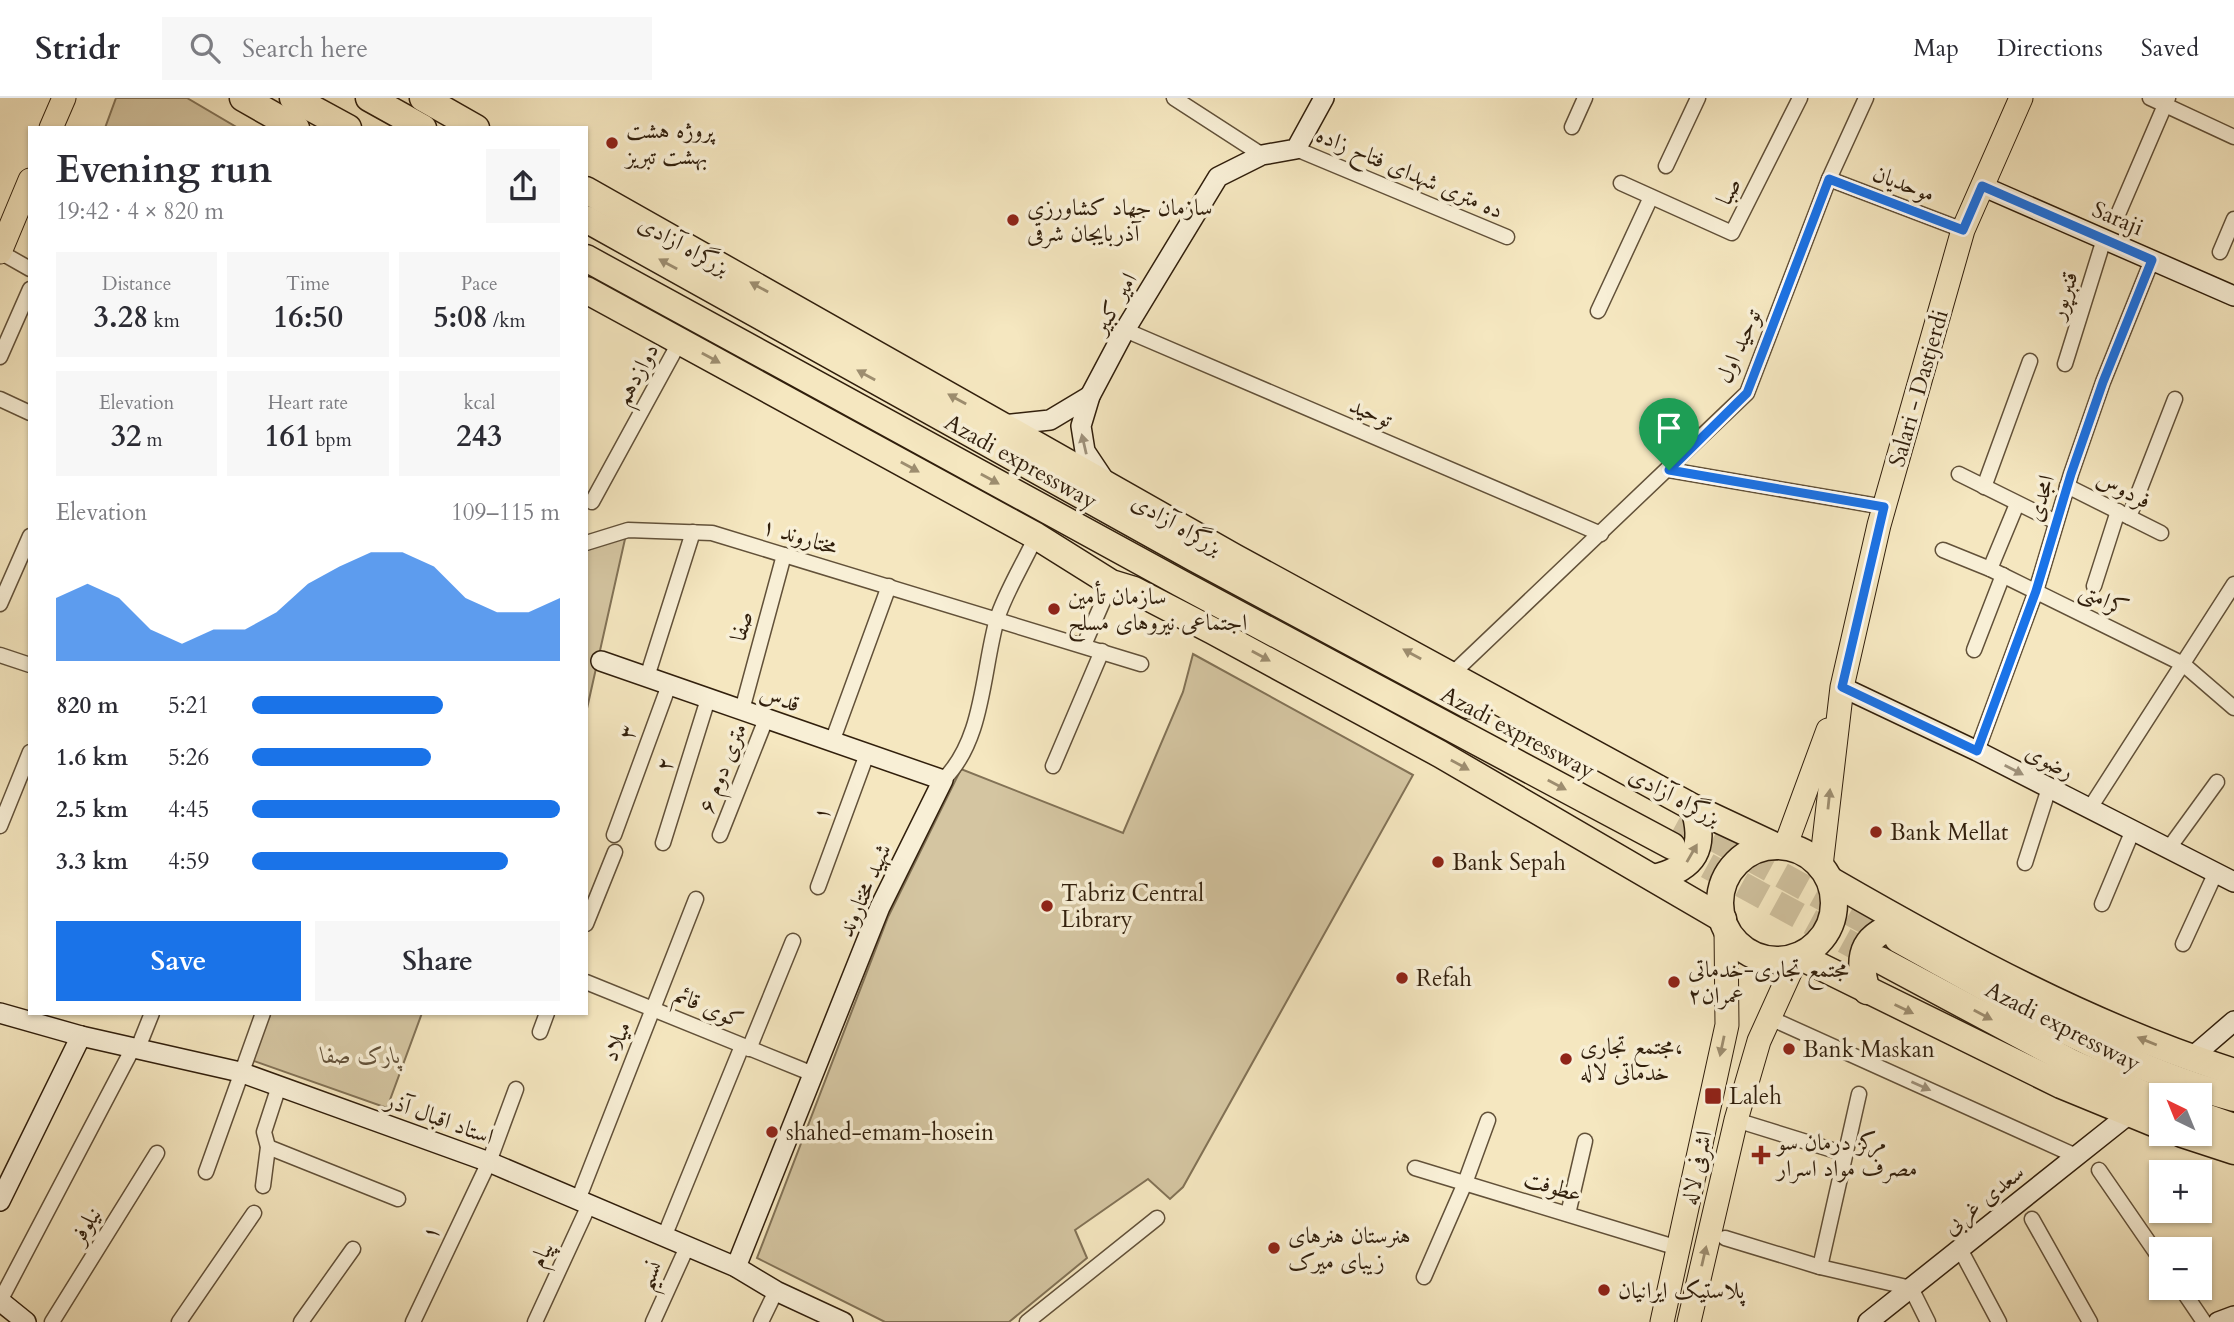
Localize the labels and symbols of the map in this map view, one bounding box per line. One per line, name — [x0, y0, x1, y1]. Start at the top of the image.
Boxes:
place label: پروژه هشت بهشت تبریز — [624, 115, 716, 172]
street label: ده متری شهدای فتاح زاده — [1310, 119, 1508, 230]
marker: پروژه هشت بهشت تبریز — [604, 135, 620, 151]
street label: موحدیان — [1868, 157, 1939, 209]
street label: صبا — [1709, 172, 1748, 210]
place label: سازمان جهاد کشاورزی آذربایجان شرقی — [1027, 192, 1213, 249]
street label: Saraji — [2087, 194, 2148, 243]
street label: بزرگراه آزادی — [633, 208, 735, 283]
marker: سازمان جهاد کشاورزی آذربایجان شرقی — [1005, 212, 1021, 228]
one-way arrow — [658, 258, 677, 270]
street label: امیر کبیر — [1083, 267, 1144, 341]
street label: قنبرپور — [2041, 267, 2087, 325]
one-way arrow — [749, 281, 768, 293]
street label: توحید اول — [1708, 304, 1769, 388]
street label: Salari - Dastjerdi — [1881, 306, 1956, 470]
street label: دوازدهم — [607, 338, 671, 414]
one-way arrow — [701, 351, 721, 363]
one-way arrow — [857, 369, 876, 381]
street label: توحید — [1345, 390, 1398, 436]
one-way arrow — [947, 393, 966, 405]
pin — [1639, 398, 1699, 470]
street label: Azadi expressway — [939, 407, 1103, 516]
one-way arrow — [1079, 433, 1090, 455]
one-way arrow — [900, 461, 920, 473]
street label: فردوس — [2091, 463, 2156, 516]
street label: امجدی — [2019, 471, 2062, 525]
one-way arrow — [980, 473, 1000, 485]
street label: بزرگراه آزادی — [1126, 486, 1228, 563]
street label: مختاروند ۱ — [758, 510, 842, 563]
street label: کرامتی — [2074, 575, 2133, 624]
place label: سازمان تأمین اجتماعی نیروهای مسلح — [1068, 580, 1247, 643]
marker: سازمان تأمین اجتماعی نیروهای مسلح — [1046, 601, 1062, 617]
street label: صفا — [723, 608, 760, 645]
one-way arrow — [1402, 648, 1422, 660]
one-way arrow — [1251, 650, 1270, 662]
street label: قدس — [756, 677, 804, 720]
street label: Azadi expressway — [1435, 679, 1600, 786]
street label: ۶ متری دوم — [690, 718, 758, 819]
street label: ۳ — [611, 721, 644, 744]
street label: رضوی — [2020, 736, 2079, 787]
street label: ۲ — [648, 753, 681, 775]
one-way arrow — [1450, 759, 1470, 771]
street label: بزرگراه آزادی — [1624, 759, 1726, 833]
one-way arrow — [2004, 765, 2024, 776]
one-way arrow — [1547, 779, 1567, 790]
one-way arrow — [1824, 787, 1835, 809]
street label: ۱ — [805, 802, 838, 825]
place label: Bank Mellat — [1890, 817, 2008, 848]
marker: Bank Mellat — [1868, 824, 1884, 840]
street label: شهید مختاروند — [830, 839, 899, 942]
one-way arrow — [1685, 843, 1698, 863]
place label: Bank Sepah — [1452, 847, 1566, 878]
marker: Bank Sepah — [1430, 854, 1446, 870]
place label: Tabriz Central Library — [1061, 878, 1204, 935]
marker: Tabriz Central Library — [1039, 898, 1055, 914]
place label: مجتمع تجاری-خدماتی عمران۲ — [1688, 954, 1849, 1011]
place label: Refah — [1416, 963, 1472, 994]
marker: Refah — [1394, 970, 1410, 986]
marker: مجتمع تجاری-خدماتی عمران۲ — [1666, 974, 1682, 990]
street label: Azadi expressway — [1980, 974, 2146, 1079]
street label: کوی قائم — [668, 979, 748, 1040]
one-way arrow — [1894, 1003, 1914, 1015]
one-way arrow — [1973, 1009, 1993, 1021]
street label: میلاد — [594, 1016, 638, 1066]
place label: مجتمع تجاری، خدماتی لاله — [1580, 1031, 1683, 1088]
place label: Bank Maskan — [1803, 1034, 1935, 1065]
one-way arrow — [1717, 1035, 1728, 1057]
one-way arrow — [2136, 1035, 2157, 1046]
park label: پارک صفا — [319, 1040, 402, 1072]
marker: Bank Maskan — [1781, 1041, 1797, 1057]
marker: مجتمع تجاری، خدماتی لاله — [1558, 1051, 1574, 1067]
one-way arrow — [1911, 1080, 1931, 1092]
place label: Laleh — [1729, 1081, 1782, 1112]
north arrow — [2149, 1083, 2212, 1146]
street label: استاد اقبال آذر — [380, 1084, 498, 1152]
marker: Laleh — [1703, 1086, 1723, 1106]
place label: shahed-emam-hosein — [786, 1117, 994, 1148]
marker: shahed-emam-hosein — [764, 1124, 780, 1140]
place label: مرکز درمان سو مصرف مواد اسرار — [1775, 1127, 1917, 1184]
street label: اشرفی لاله — [1673, 1128, 1720, 1208]
marker: مرکز درمان سو مصرف مواد اسرار — [1751, 1145, 1771, 1165]
street label: سعدی غربی — [1936, 1157, 2031, 1242]
street label: عطوفت — [1520, 1163, 1585, 1210]
street label: نیلوفر — [61, 1201, 109, 1251]
street label: ۱ — [414, 1220, 447, 1245]
place label: هنرستان هنرهای زیبای میرک — [1288, 1220, 1411, 1277]
street label: پیام — [522, 1236, 565, 1274]
marker: هنرستان هنرهای زیبای میرک — [1266, 1240, 1282, 1256]
one-way arrow — [1699, 1244, 1710, 1266]
street label: نسیم — [629, 1256, 676, 1298]
place label: پلاستیک ایرانیان — [1618, 1275, 1746, 1307]
marker: پلاستیک ایرانیان — [1596, 1282, 1612, 1298]

